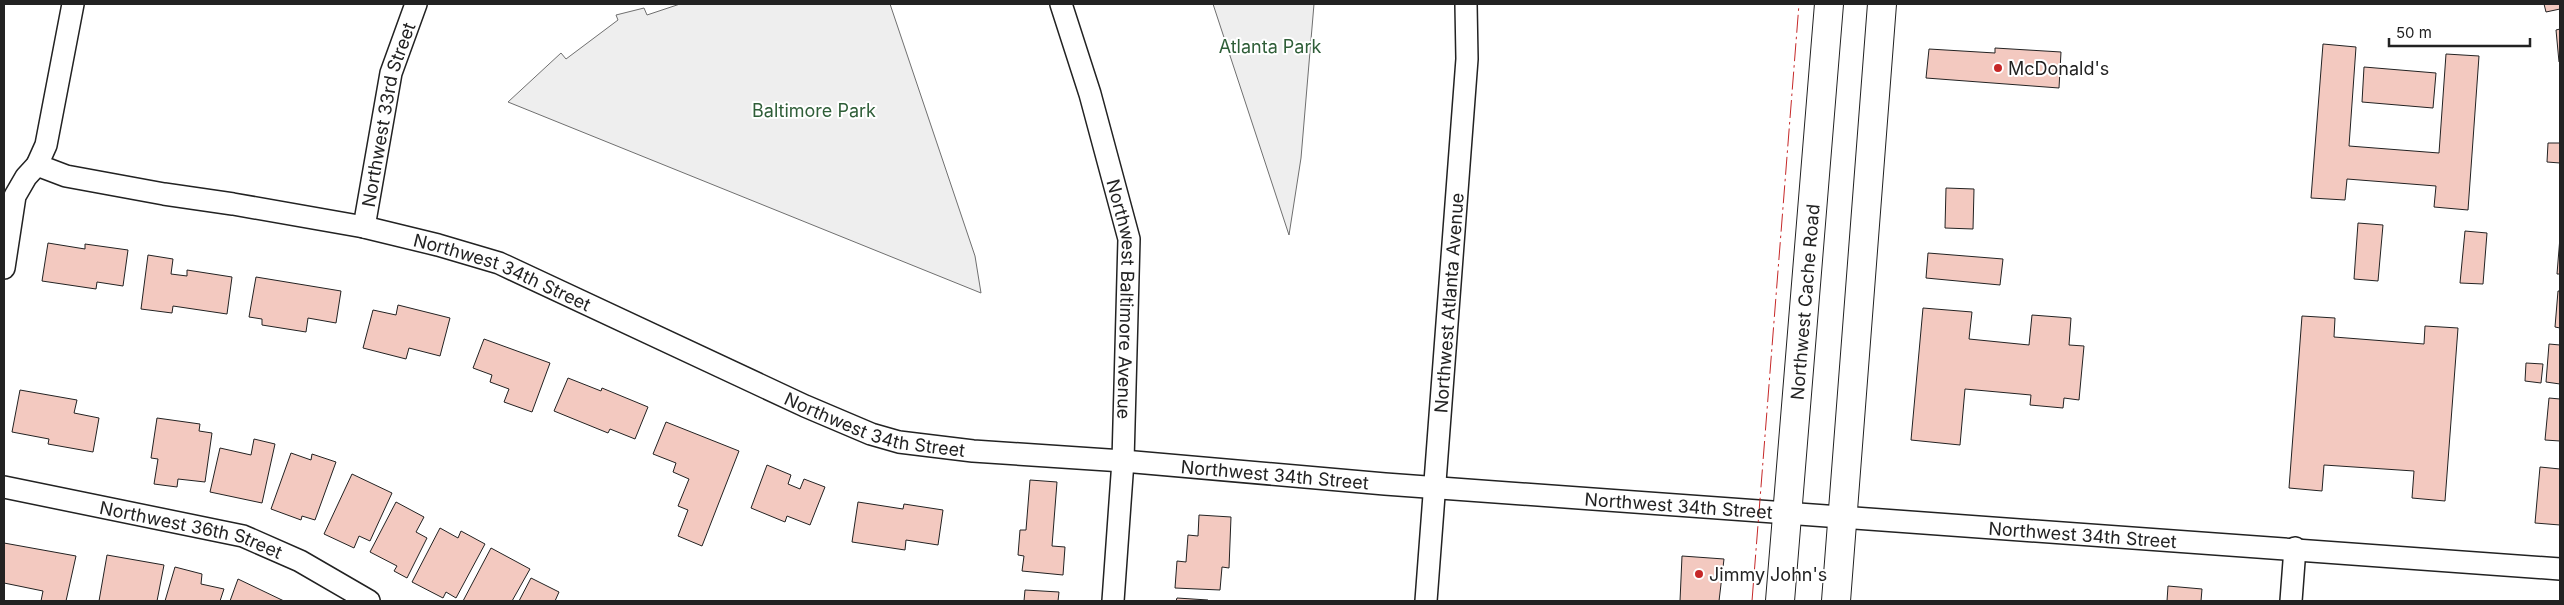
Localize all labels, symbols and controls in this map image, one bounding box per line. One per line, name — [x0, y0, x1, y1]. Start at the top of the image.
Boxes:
scale bar — [2389, 15, 2530, 47]
street label: Northwest 33rd Street — [357, 19, 419, 209]
text: 50 m — [2396, 23, 2432, 42]
park label: Atlanta Park — [1219, 36, 1321, 57]
place label: McDonald's — [2008, 58, 2109, 79]
marker: McDonald's — [1992, 62, 2004, 74]
park label: Baltimore Park — [752, 100, 876, 121]
street label: Northwest Baltimore Avenue — [1103, 177, 1139, 420]
street label: Northwest Atlanta Avenue — [1430, 192, 1467, 414]
street label: Northwest Cache Road — [1786, 203, 1823, 401]
street label: Northwest 34th Street — [411, 229, 594, 315]
street label: Northwest 34th Street — [781, 388, 966, 460]
street label: Northwest 34th Street — [1180, 456, 1370, 493]
street label: Northwest 34th Street — [1584, 488, 1774, 523]
street label: Northwest 36th Street — [98, 496, 286, 563]
street label: Northwest 34th Street — [1988, 517, 2177, 552]
place label: Jimmy John's — [1709, 564, 1827, 585]
marker: Jimmy John's — [1693, 568, 1705, 580]

